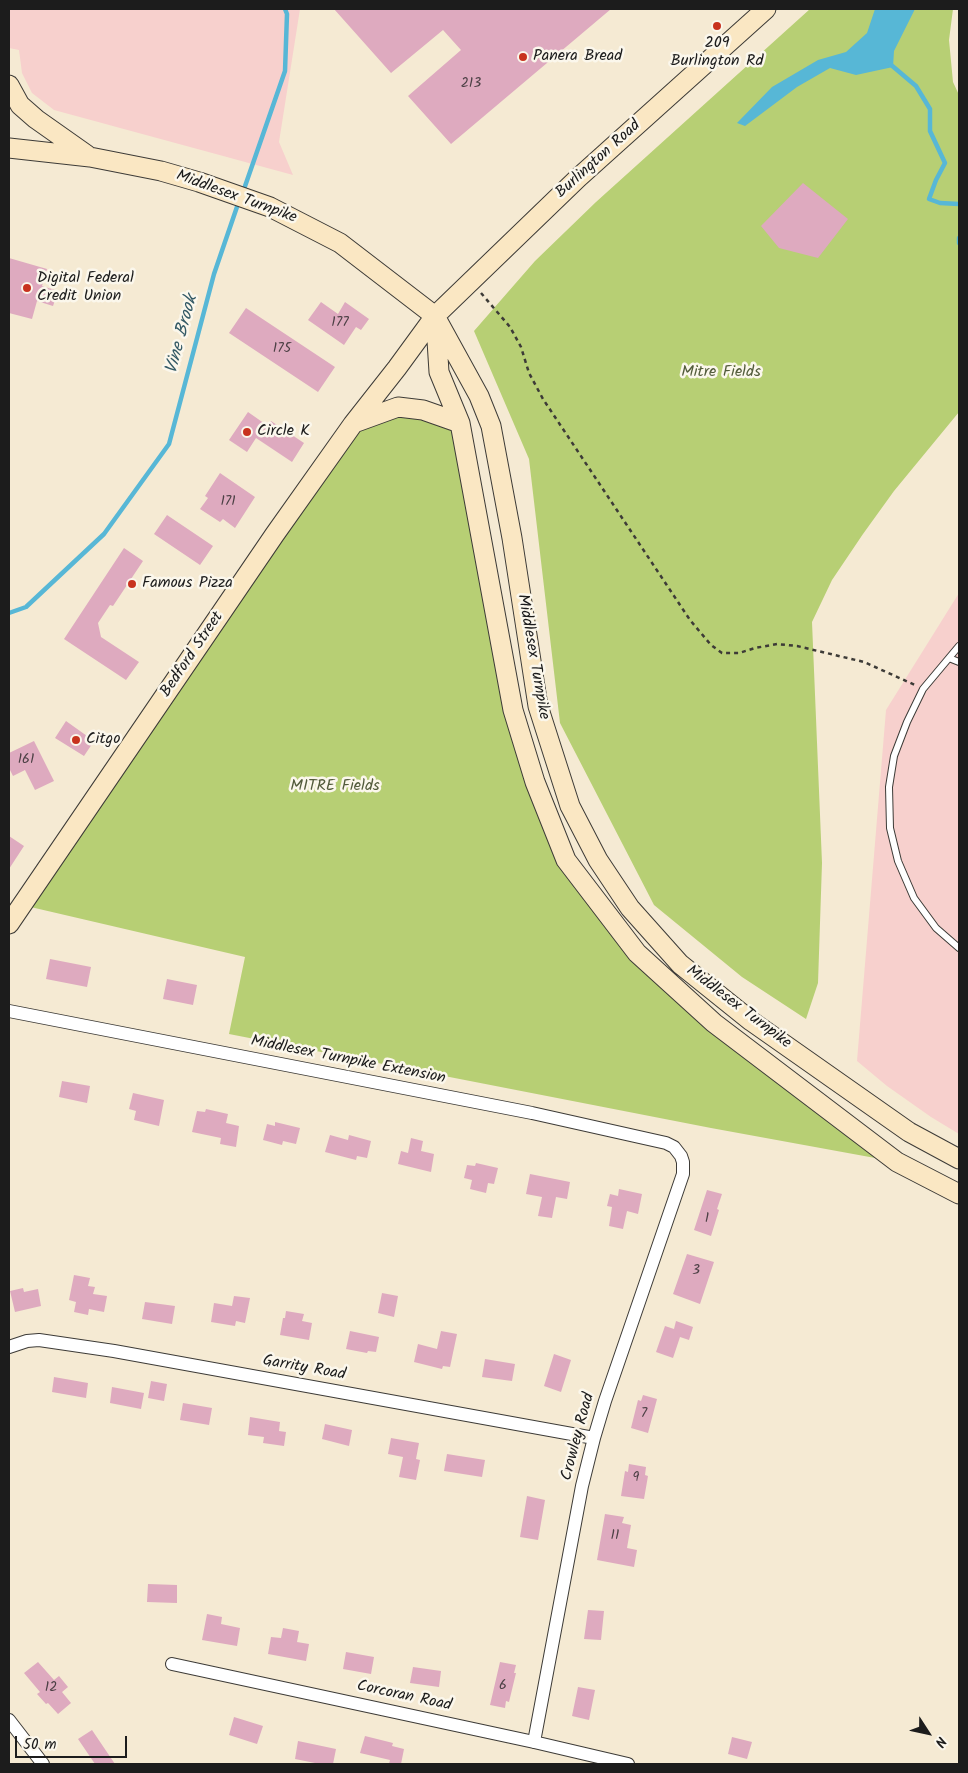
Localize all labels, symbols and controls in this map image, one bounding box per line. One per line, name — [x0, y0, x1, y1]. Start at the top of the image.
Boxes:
marker: 209 Burlington Rd — [711, 20, 723, 32]
place label: 209 Burlington Rd — [671, 34, 763, 72]
place label: Panera Bread — [533, 47, 622, 67]
marker: Panera Bread — [517, 51, 529, 63]
house number: 213 — [461, 77, 481, 93]
street label: Burlington Road — [553, 117, 645, 203]
street label: Middlesex Turnpike — [173, 167, 299, 229]
place label: Digital Federal Credit Union — [37, 269, 134, 307]
marker: Digital Federal Credit Union — [21, 282, 33, 294]
water label: Vine Brook — [162, 293, 204, 377]
house number: 177 — [331, 316, 349, 332]
house number: 175 — [273, 342, 291, 358]
park label: Mitre Fields — [681, 363, 761, 383]
place label: Circle K — [257, 422, 310, 442]
marker: Circle K — [241, 426, 253, 438]
house number: 171 — [220, 495, 236, 511]
place label: Famous Pizza — [142, 574, 233, 594]
marker: Famous Pizza — [126, 578, 138, 590]
street label: Middlesex Turnpike — [512, 593, 552, 721]
street label: Bedford Street — [157, 609, 229, 701]
place label: Citgo — [86, 730, 120, 750]
marker: Citgo — [70, 734, 82, 746]
house number: 161 — [18, 753, 34, 769]
park label: MITRE Fields — [290, 777, 380, 797]
street label: Middlesex Turnpike — [681, 962, 795, 1054]
street label: Middlesex Turnpike Extension — [249, 1033, 447, 1089]
house number: 1 — [705, 1212, 709, 1228]
house number: 3 — [692, 1264, 700, 1280]
street label: Garrity Road — [261, 1352, 347, 1386]
street label: Crowley Road — [558, 1391, 600, 1483]
house number: 7 — [641, 1407, 647, 1423]
house number: 9 — [633, 1471, 639, 1487]
house number: 11 — [611, 1529, 619, 1545]
street label: Corcoran Road — [355, 1678, 453, 1716]
house number: 6 — [499, 1679, 507, 1695]
house number: 12 — [45, 1681, 57, 1697]
north arrow — [903, 1708, 953, 1758]
scale bar — [18, 1726, 130, 1758]
text: N — [929, 1732, 952, 1752]
text: 50 m — [23, 1733, 57, 1757]

